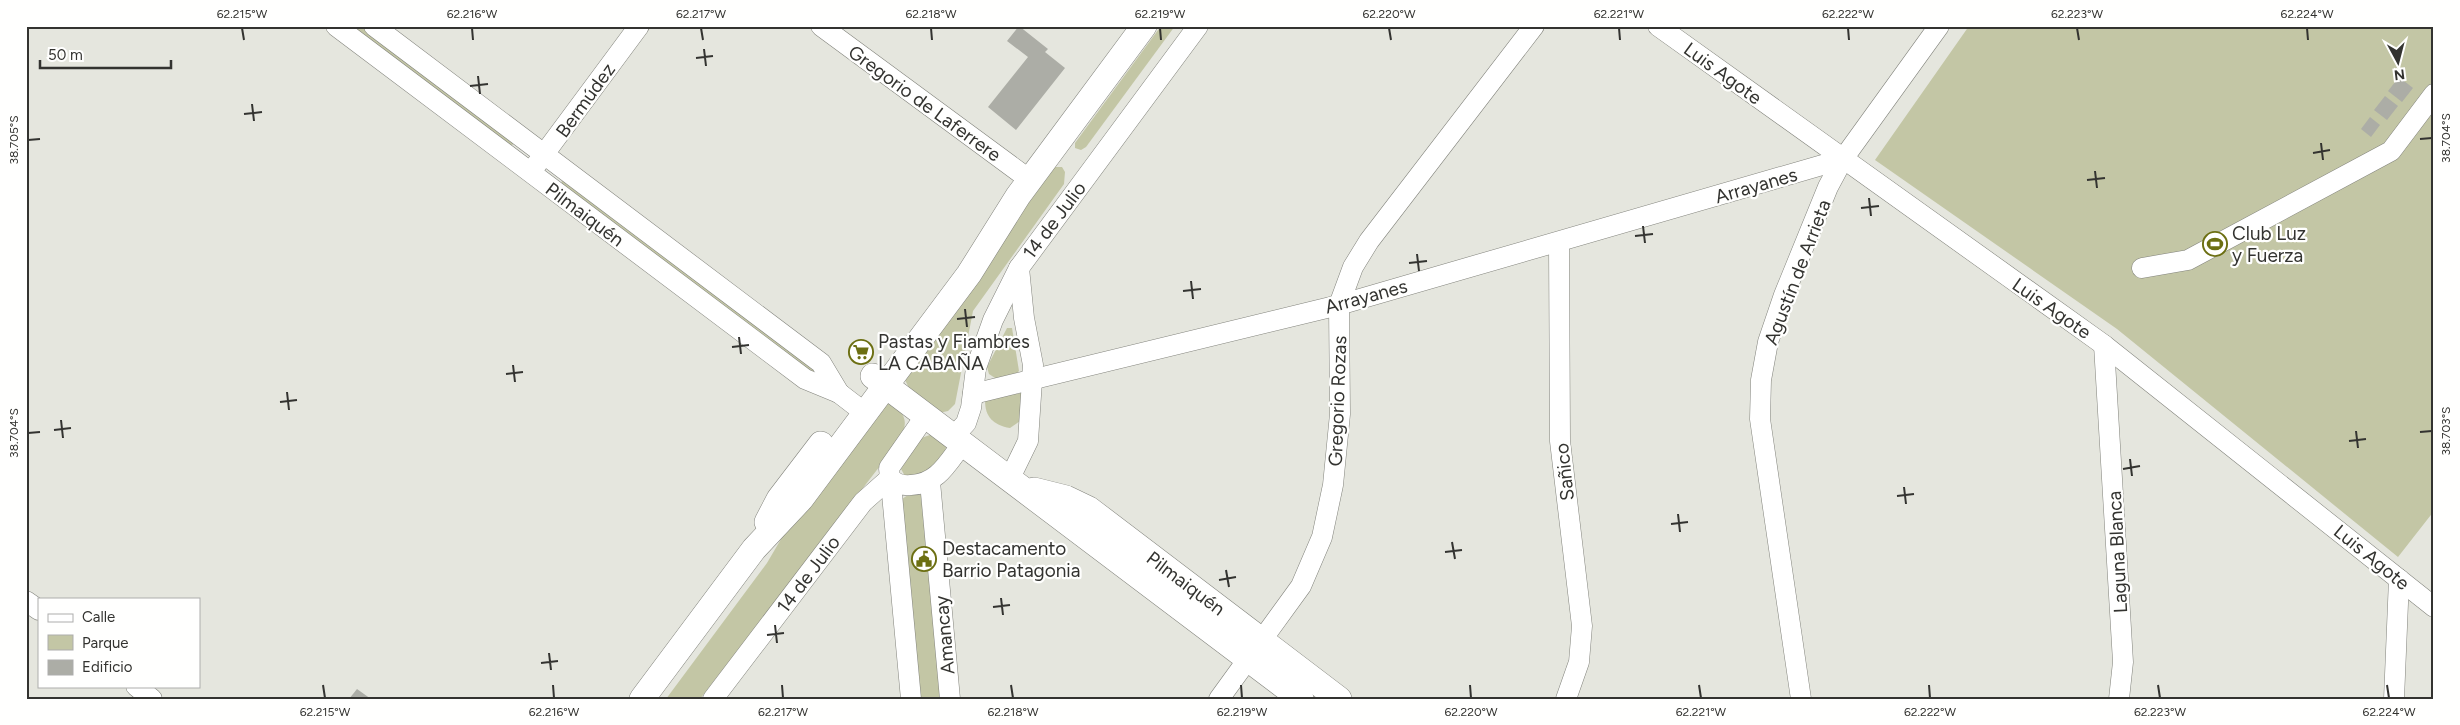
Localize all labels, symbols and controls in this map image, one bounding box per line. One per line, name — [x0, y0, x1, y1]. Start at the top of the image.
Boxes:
text: 62.215°W — [217, 7, 268, 21]
text: 62.216°W — [447, 7, 498, 21]
text: 62.217°W — [676, 7, 727, 21]
text: 62.218°W — [906, 7, 957, 21]
text: 62.219°W — [1135, 7, 1186, 21]
text: 62.220°W — [1362, 7, 1416, 21]
text: 62.221°W — [1594, 7, 1645, 21]
text: 62.222°W — [1822, 7, 1875, 21]
text: 62.223°W — [2051, 7, 2103, 21]
text: 62.224°W — [2281, 7, 2334, 21]
street label: Luis Agote — [1679, 37, 1766, 109]
scale bar — [40, 38, 171, 70]
north arrow — [2372, 38, 2422, 88]
street label: Gregorio de Laferrere — [844, 40, 1006, 167]
text: 50 m — [48, 46, 83, 64]
street label: Bermúdez — [551, 59, 620, 142]
text: N — [2393, 65, 2406, 84]
text: 38.704°S — [2439, 113, 2453, 163]
text: 38.705°S — [7, 115, 21, 165]
street label: Arrayanes — [1712, 163, 1800, 208]
street label: Pilmaiquén — [541, 177, 629, 251]
street label: 14 de Julio — [1018, 177, 1091, 263]
street label: Agustín de Arrieta — [1759, 196, 1836, 348]
place label: Club Luz y Fuerza — [2232, 222, 2306, 267]
sports icon: Club Luz y Fuerza — [2202, 231, 2228, 257]
street label: Luis Agote — [2008, 273, 2096, 344]
street label: Arrayanes — [1322, 274, 1410, 319]
place label: Pastas y Fiambres LA CABAÑA — [878, 330, 1030, 375]
street label: Gregorio Rozas — [1324, 335, 1351, 467]
supermarket icon: Pastas y Fiambres LA CABAÑA — [848, 339, 874, 365]
text: 38.703°S — [2439, 407, 2453, 455]
text: 38.704°S — [7, 408, 21, 458]
street label: Sañico — [1550, 442, 1579, 502]
street label: Laguna Blanca — [2103, 490, 2132, 614]
street label: Luis Agote — [2329, 520, 2414, 595]
street label: 14 de Julio — [772, 531, 845, 617]
place label: Destacamento Barrio Patagonia — [942, 537, 1080, 582]
public building icon: Destacamento Barrio Patagonia — [911, 546, 937, 572]
street label: Pilmaiquén — [1142, 546, 1230, 620]
street label: Amancay — [930, 595, 959, 675]
legend — [38, 598, 200, 688]
text: Calle — [82, 608, 115, 626]
text: Parque — [82, 634, 129, 652]
text: Edificio — [82, 658, 133, 676]
text: 62.215°W — [300, 705, 351, 719]
text: 62.216°W — [529, 705, 580, 719]
text: 62.217°W — [758, 705, 809, 719]
text: 62.218°W — [988, 705, 1039, 719]
text: 62.219°W — [1217, 705, 1268, 719]
text: 62.220°W — [1444, 705, 1498, 719]
text: 62.221°W — [1676, 705, 1727, 719]
text: 62.222°W — [1904, 705, 1957, 719]
text: 62.223°W — [2134, 705, 2186, 719]
text: 62.224°W — [2363, 705, 2416, 719]

